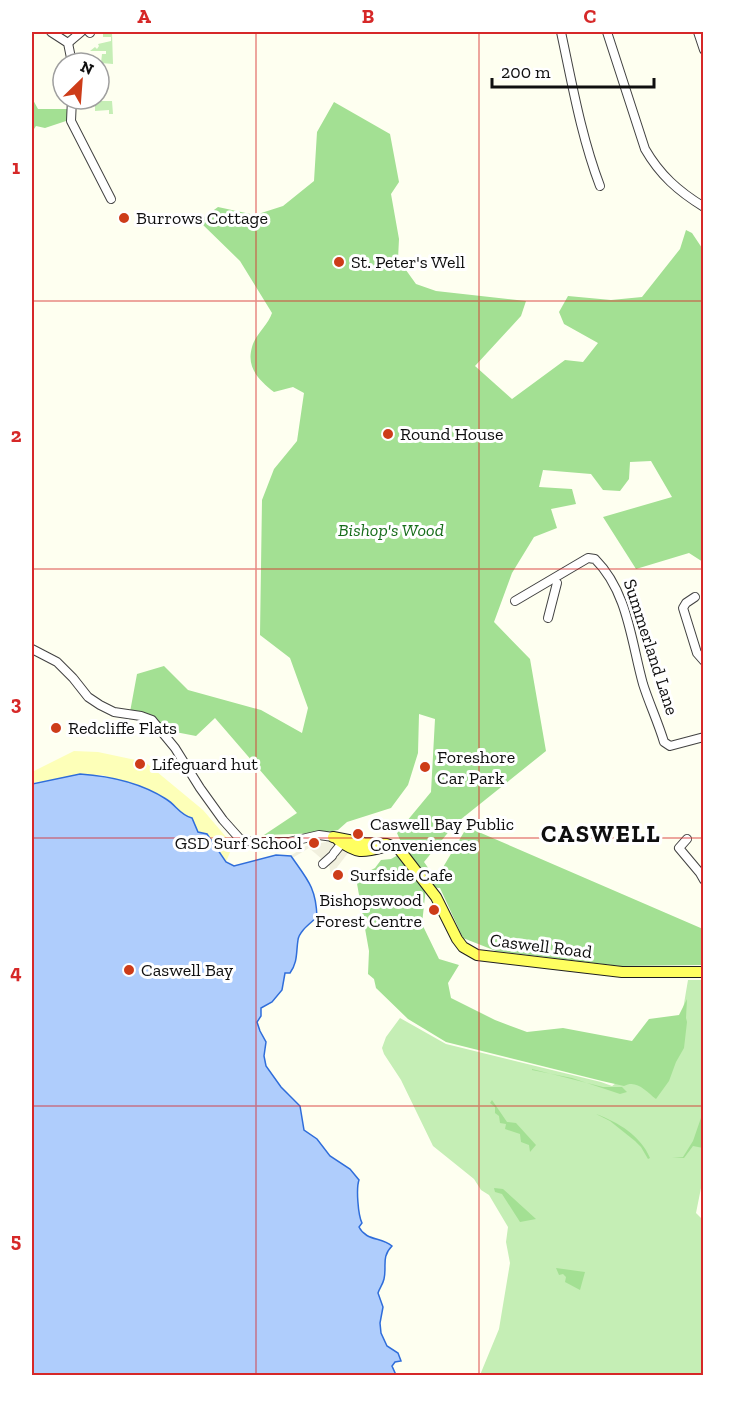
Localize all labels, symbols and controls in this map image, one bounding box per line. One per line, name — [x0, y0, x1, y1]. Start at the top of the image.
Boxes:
text: A — [137, 4, 151, 28]
text: B — [362, 4, 374, 28]
text: C — [584, 4, 597, 28]
north arrow — [51, 51, 111, 111]
scale bar — [492, 51, 654, 89]
text: N — [78, 57, 97, 79]
text: 200 m — [501, 61, 551, 83]
text: 1 — [12, 155, 20, 179]
place label: Burrows Cottage — [136, 207, 268, 229]
marker: Burrows Cottage — [117, 211, 131, 225]
place label: St. Peter's Well — [351, 251, 465, 273]
marker: St. Peter's Well — [332, 255, 346, 269]
text: 2 — [11, 423, 22, 447]
place label: Round House — [400, 423, 503, 445]
marker: Round House — [381, 427, 395, 441]
park label: Bishop's Wood — [338, 519, 444, 541]
street label: Summerland Lane — [619, 576, 683, 718]
text: 3 — [11, 691, 22, 715]
place label: Redcliffe Flats — [68, 717, 177, 739]
marker: Redcliffe Flats — [49, 721, 63, 735]
place label: Foreshore Car Park — [437, 746, 515, 789]
place label: Lifeguard hut — [152, 753, 258, 775]
marker: Lifeguard hut — [133, 757, 147, 771]
marker: Foreshore Car Park — [418, 760, 432, 774]
place label: Caswell Bay Public Conveniences — [370, 813, 514, 856]
district label: CASWELL — [541, 819, 661, 848]
marker: Caswell Bay Public Conveniences — [351, 827, 365, 841]
place label: GSD Surf School — [175, 832, 302, 854]
marker: GSD Surf School — [307, 836, 321, 850]
place label: Surfside Cafe — [350, 864, 453, 886]
marker: Surfside Cafe — [331, 868, 345, 882]
place label: Bishopswood Forest Centre — [315, 889, 422, 932]
marker: Bishopswood Forest Centre — [427, 903, 441, 917]
street label: Caswell Road — [489, 929, 593, 963]
place label: Caswell Bay — [141, 959, 234, 981]
text: 4 — [10, 960, 22, 984]
marker: Caswell Bay — [122, 963, 136, 977]
text: 5 — [11, 1228, 21, 1252]

